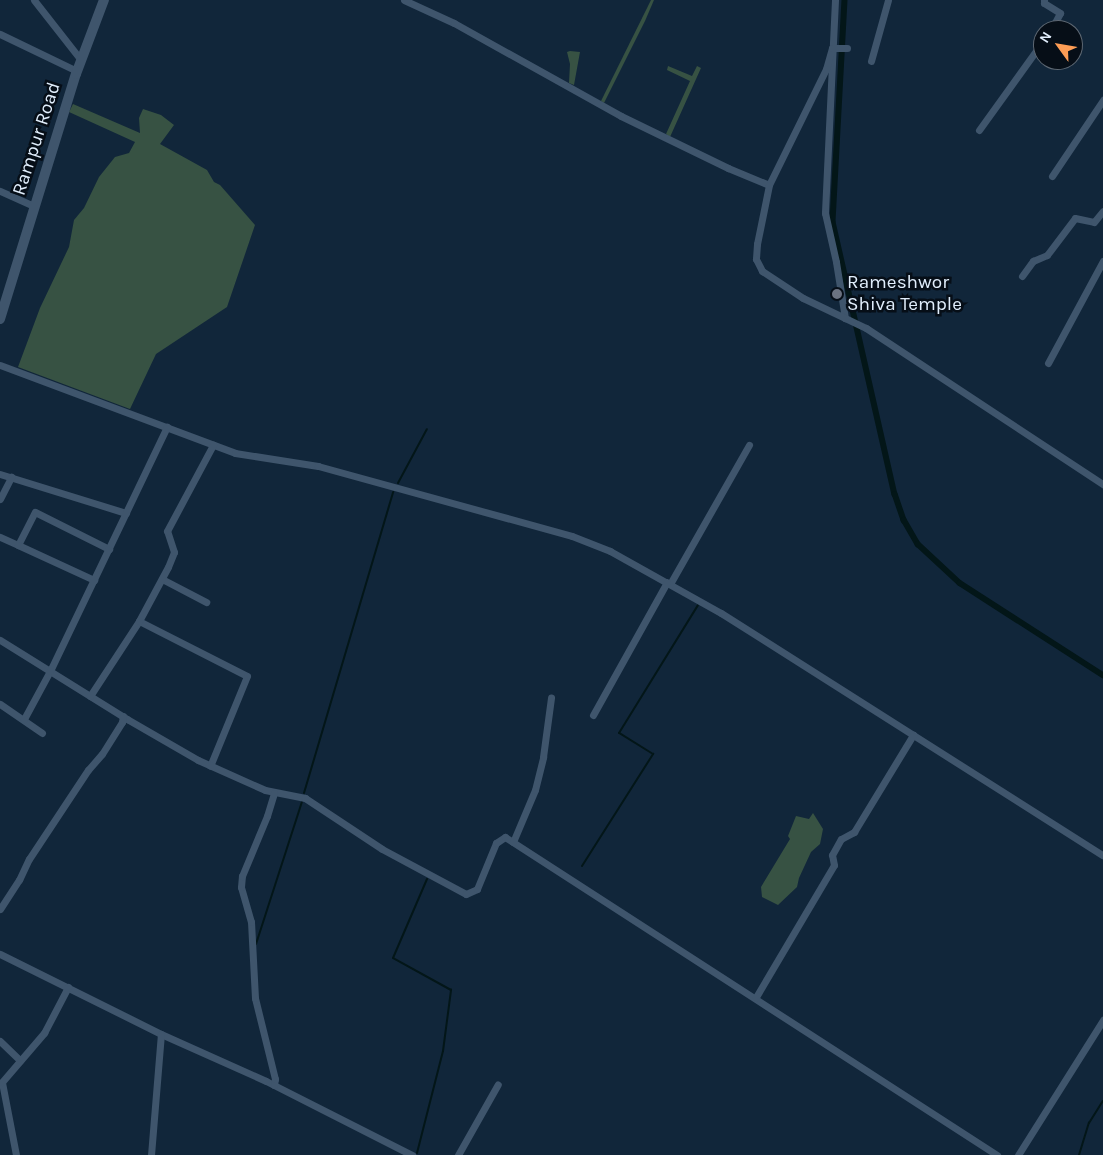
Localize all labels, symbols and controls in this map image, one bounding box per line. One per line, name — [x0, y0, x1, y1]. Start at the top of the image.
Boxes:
north arrow — [1033, 20, 1083, 70]
text: N — [1036, 29, 1056, 46]
street label: Rampur Road — [8, 80, 66, 198]
place label: Rameshwor Shiva Temple — [847, 272, 962, 316]
marker: Rameshwor Shiva Temple — [831, 288, 843, 300]

